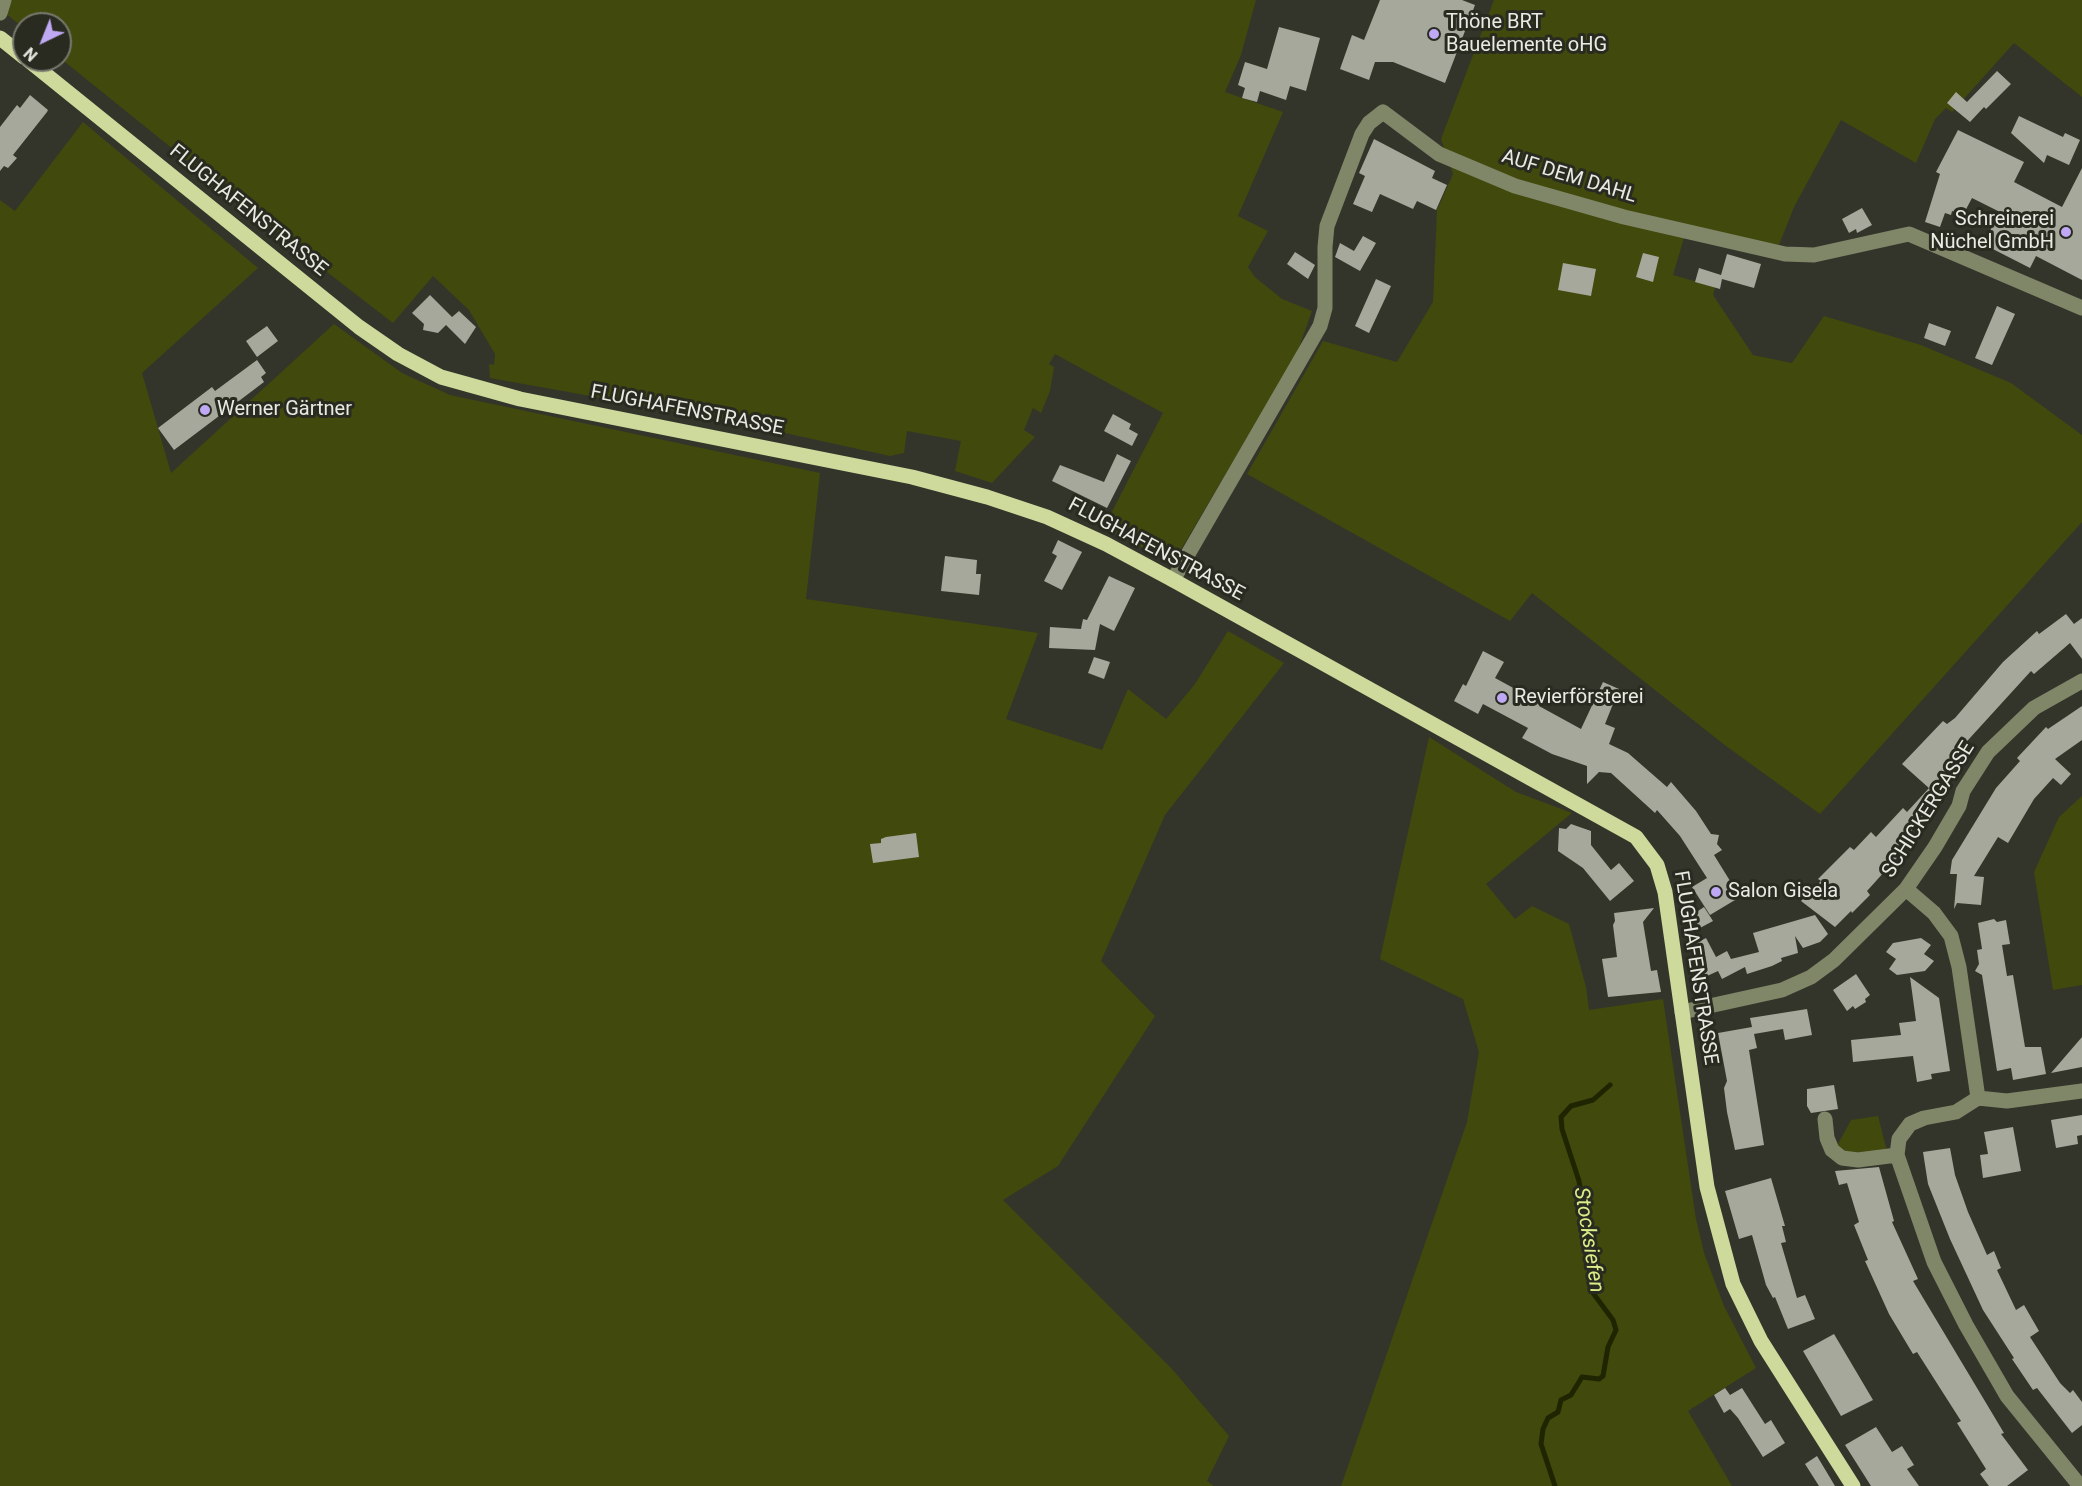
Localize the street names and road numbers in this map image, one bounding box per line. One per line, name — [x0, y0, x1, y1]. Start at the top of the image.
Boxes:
street label: FLUGHAFENSTRASSE — [164, 140, 332, 282]
street label: AUF DEM DAHL — [1499, 145, 1639, 209]
street label: FLUGHAFENSTRASSE — [588, 380, 786, 442]
street label: FLUGHAFENSTRASSE — [1064, 493, 1248, 607]
street label: SCHICKERGASSE — [1878, 738, 1980, 882]
street label: FLUGHAFENSTRASSE — [1668, 869, 1722, 1067]

